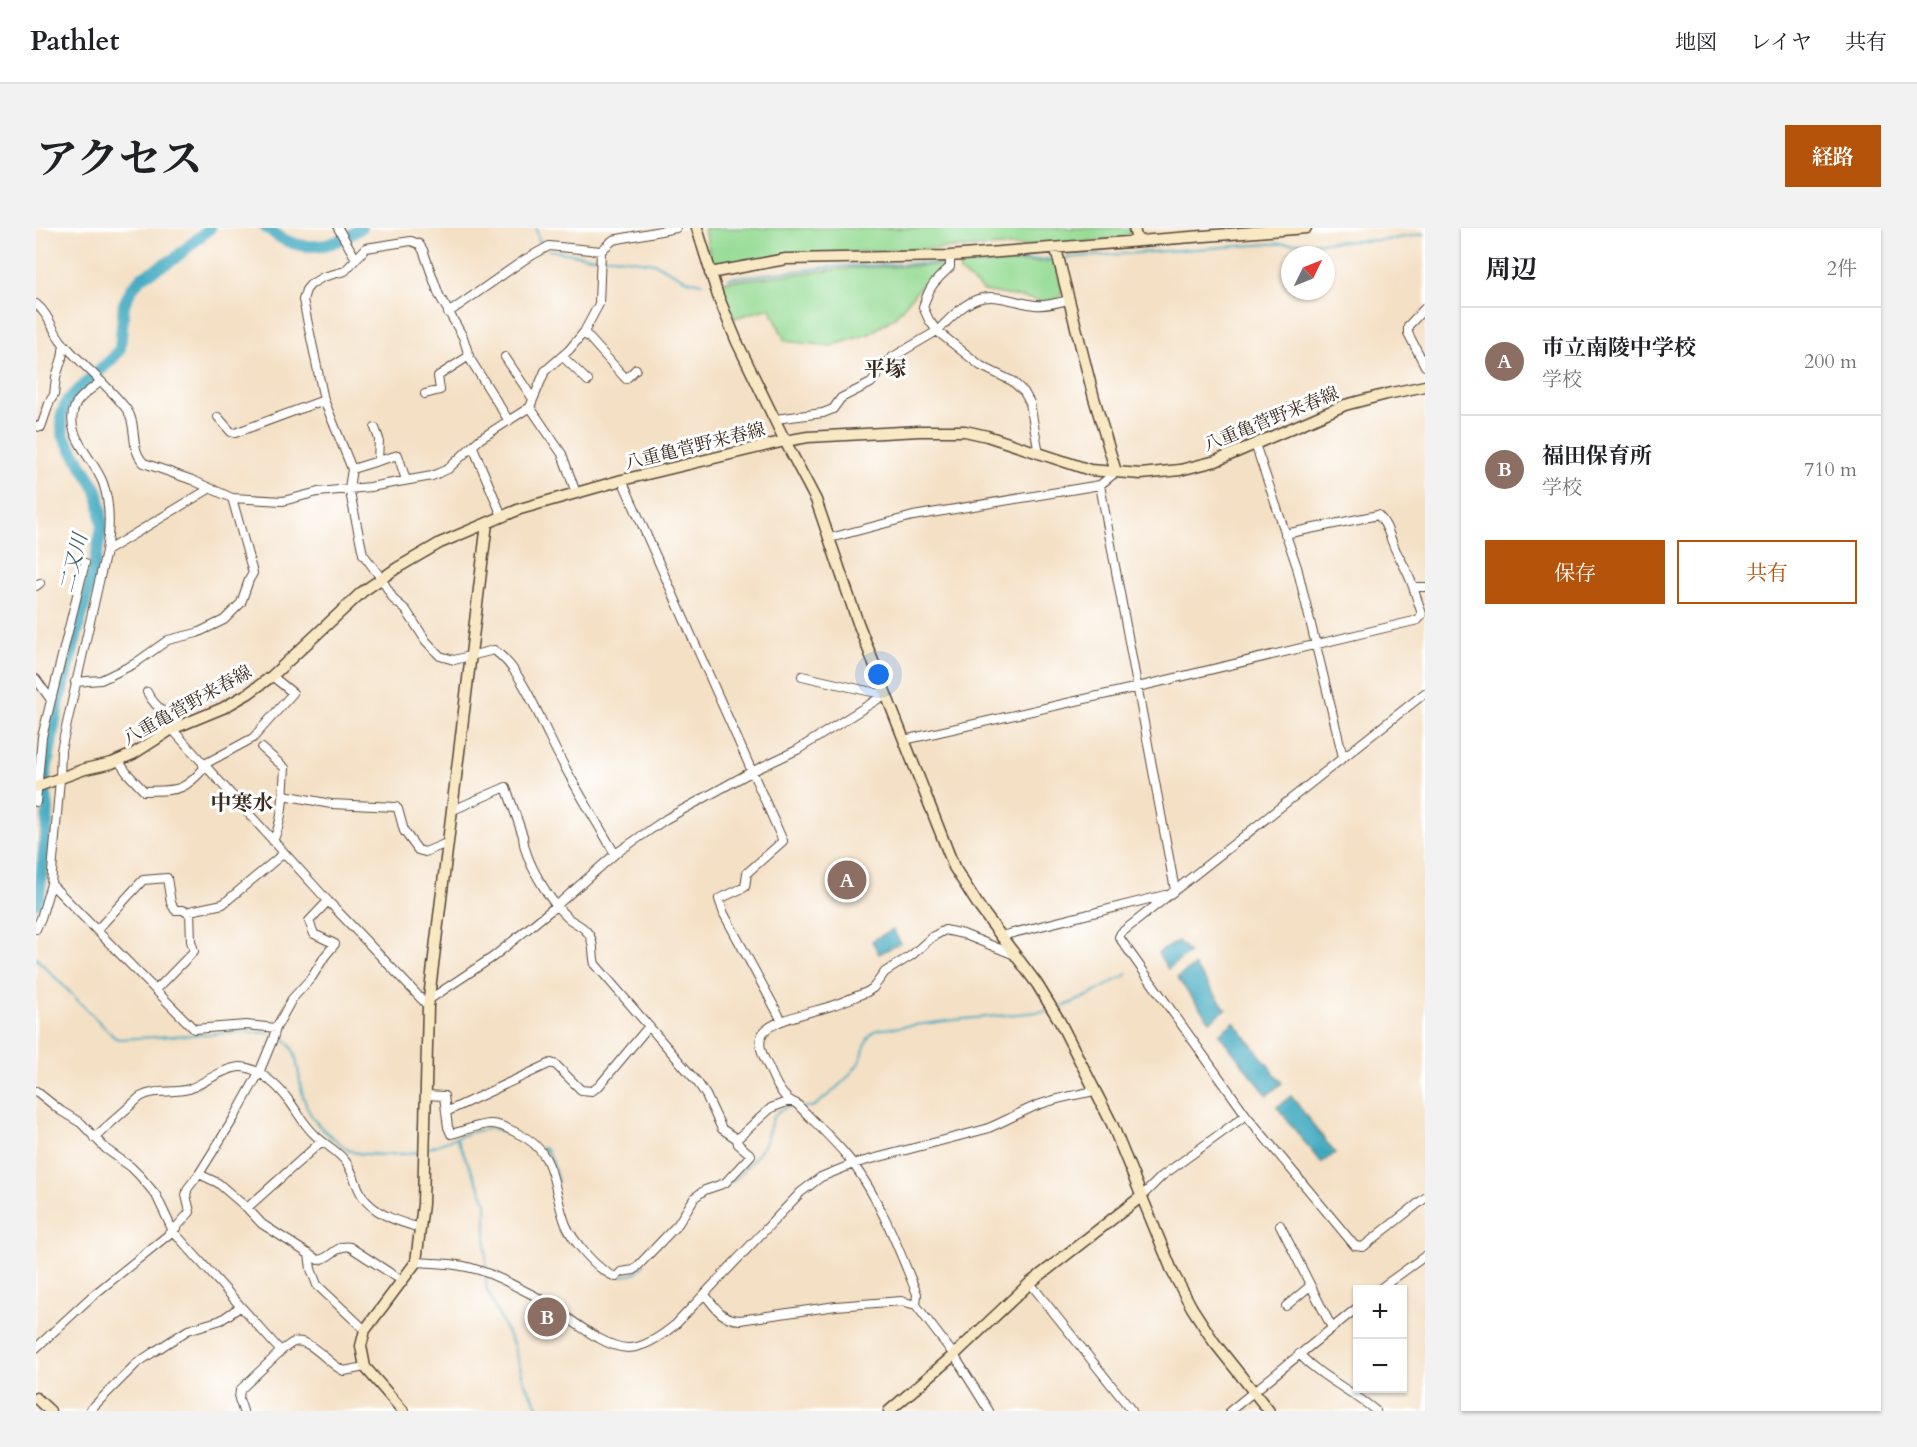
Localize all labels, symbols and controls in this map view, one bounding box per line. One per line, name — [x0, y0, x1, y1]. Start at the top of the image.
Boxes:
text: Pathlet — [30, 22, 119, 60]
text: 地図 — [1675, 28, 1717, 57]
text: レイヤ — [1750, 28, 1812, 57]
text: 共有 — [1845, 28, 1887, 57]
button: 経路 — [1785, 125, 1881, 187]
text: アクセス — [36, 131, 203, 188]
north arrow — [1281, 246, 1335, 300]
text: 周辺 — [1485, 252, 1537, 287]
text: 2件 — [1827, 255, 1857, 282]
text: 市立南陵中学校 — [1542, 333, 1696, 363]
text: A — [1497, 348, 1512, 375]
text: 200 m — [1804, 348, 1857, 375]
district label: 平塚 — [864, 355, 906, 384]
text: 学校 — [1542, 366, 1582, 393]
street label: 八重亀菅野来春線 — [1200, 381, 1343, 458]
street label: 八重亀菅野来春線 — [622, 417, 768, 476]
text: 福田保育所 — [1542, 441, 1652, 471]
text: B — [1497, 456, 1512, 483]
text: 710 m — [1804, 456, 1857, 483]
text: 学校 — [1542, 474, 1582, 501]
water label: 二又川 — [53, 529, 94, 595]
button: 保存 — [1485, 540, 1665, 604]
button: 共有 — [1677, 540, 1857, 604]
street label: 八重亀菅野来春線 — [118, 660, 256, 751]
your location — [864, 660, 893, 689]
district label: 中寒水 — [211, 789, 274, 818]
pin: A — [828, 858, 866, 902]
map controls — [1353, 1285, 1407, 1393]
button: + — [1353, 1285, 1407, 1339]
pin: B — [528, 1294, 566, 1340]
button: − — [1353, 1339, 1407, 1393]

